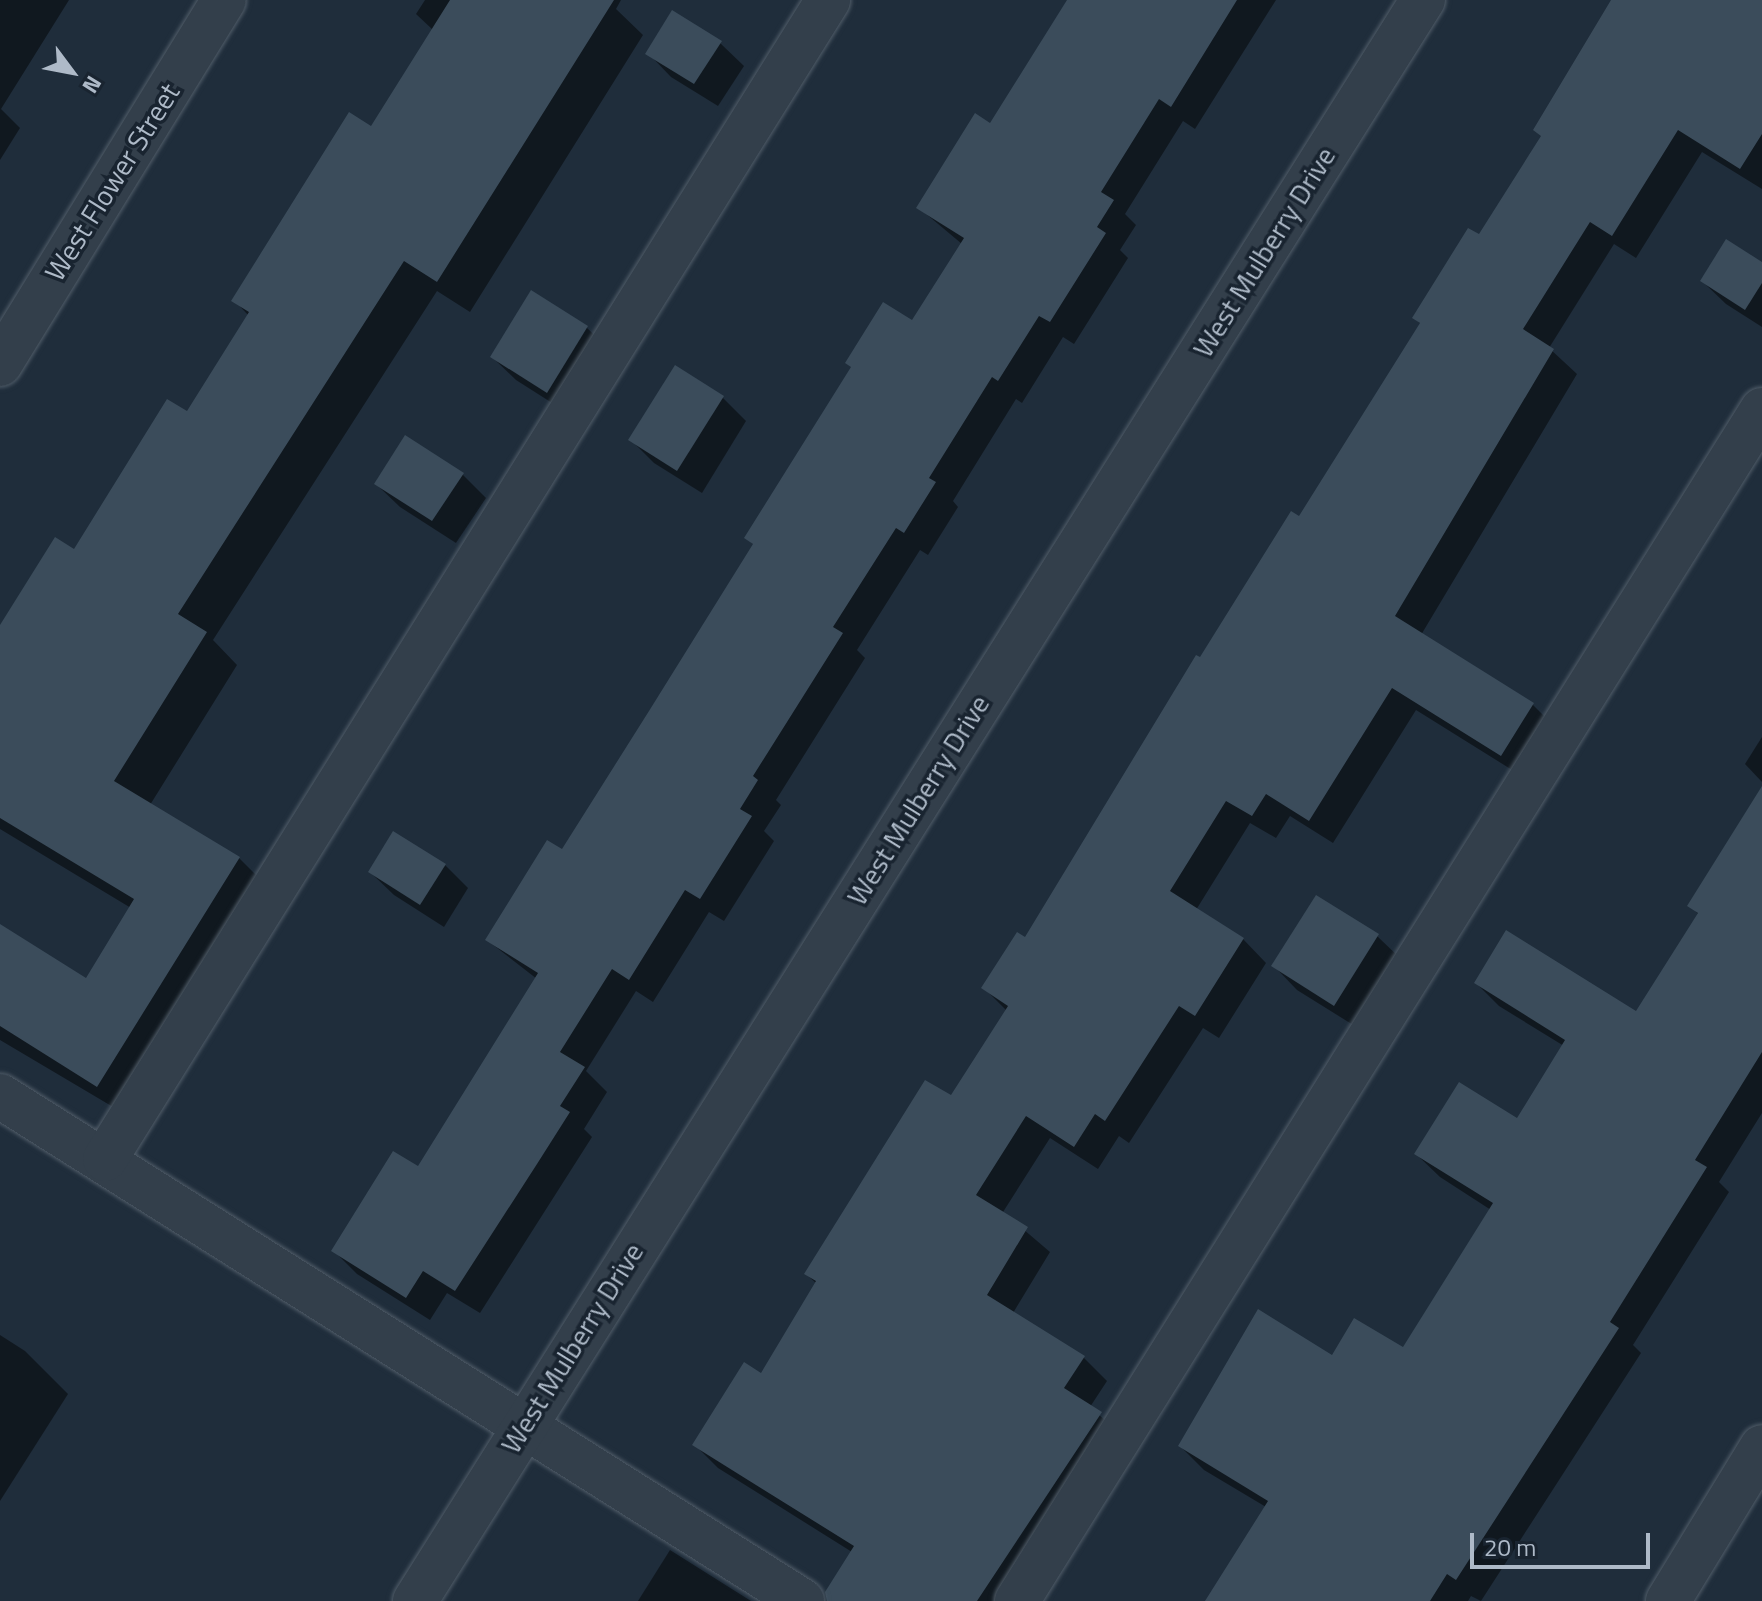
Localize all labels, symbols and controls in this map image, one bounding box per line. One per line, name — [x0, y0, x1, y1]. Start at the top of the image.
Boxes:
north arrow — [32, 32, 112, 112]
text: N — [74, 69, 111, 100]
street label: West Flower Street — [38, 77, 186, 287]
street label: West Mulberry Drive — [1186, 141, 1342, 363]
street label: West Mulberry Drive — [840, 689, 996, 911]
street label: West Mulberry Drive — [494, 1237, 650, 1459]
scale bar — [1474, 1517, 1654, 1567]
text: 20 m — [1484, 1529, 1536, 1565]

